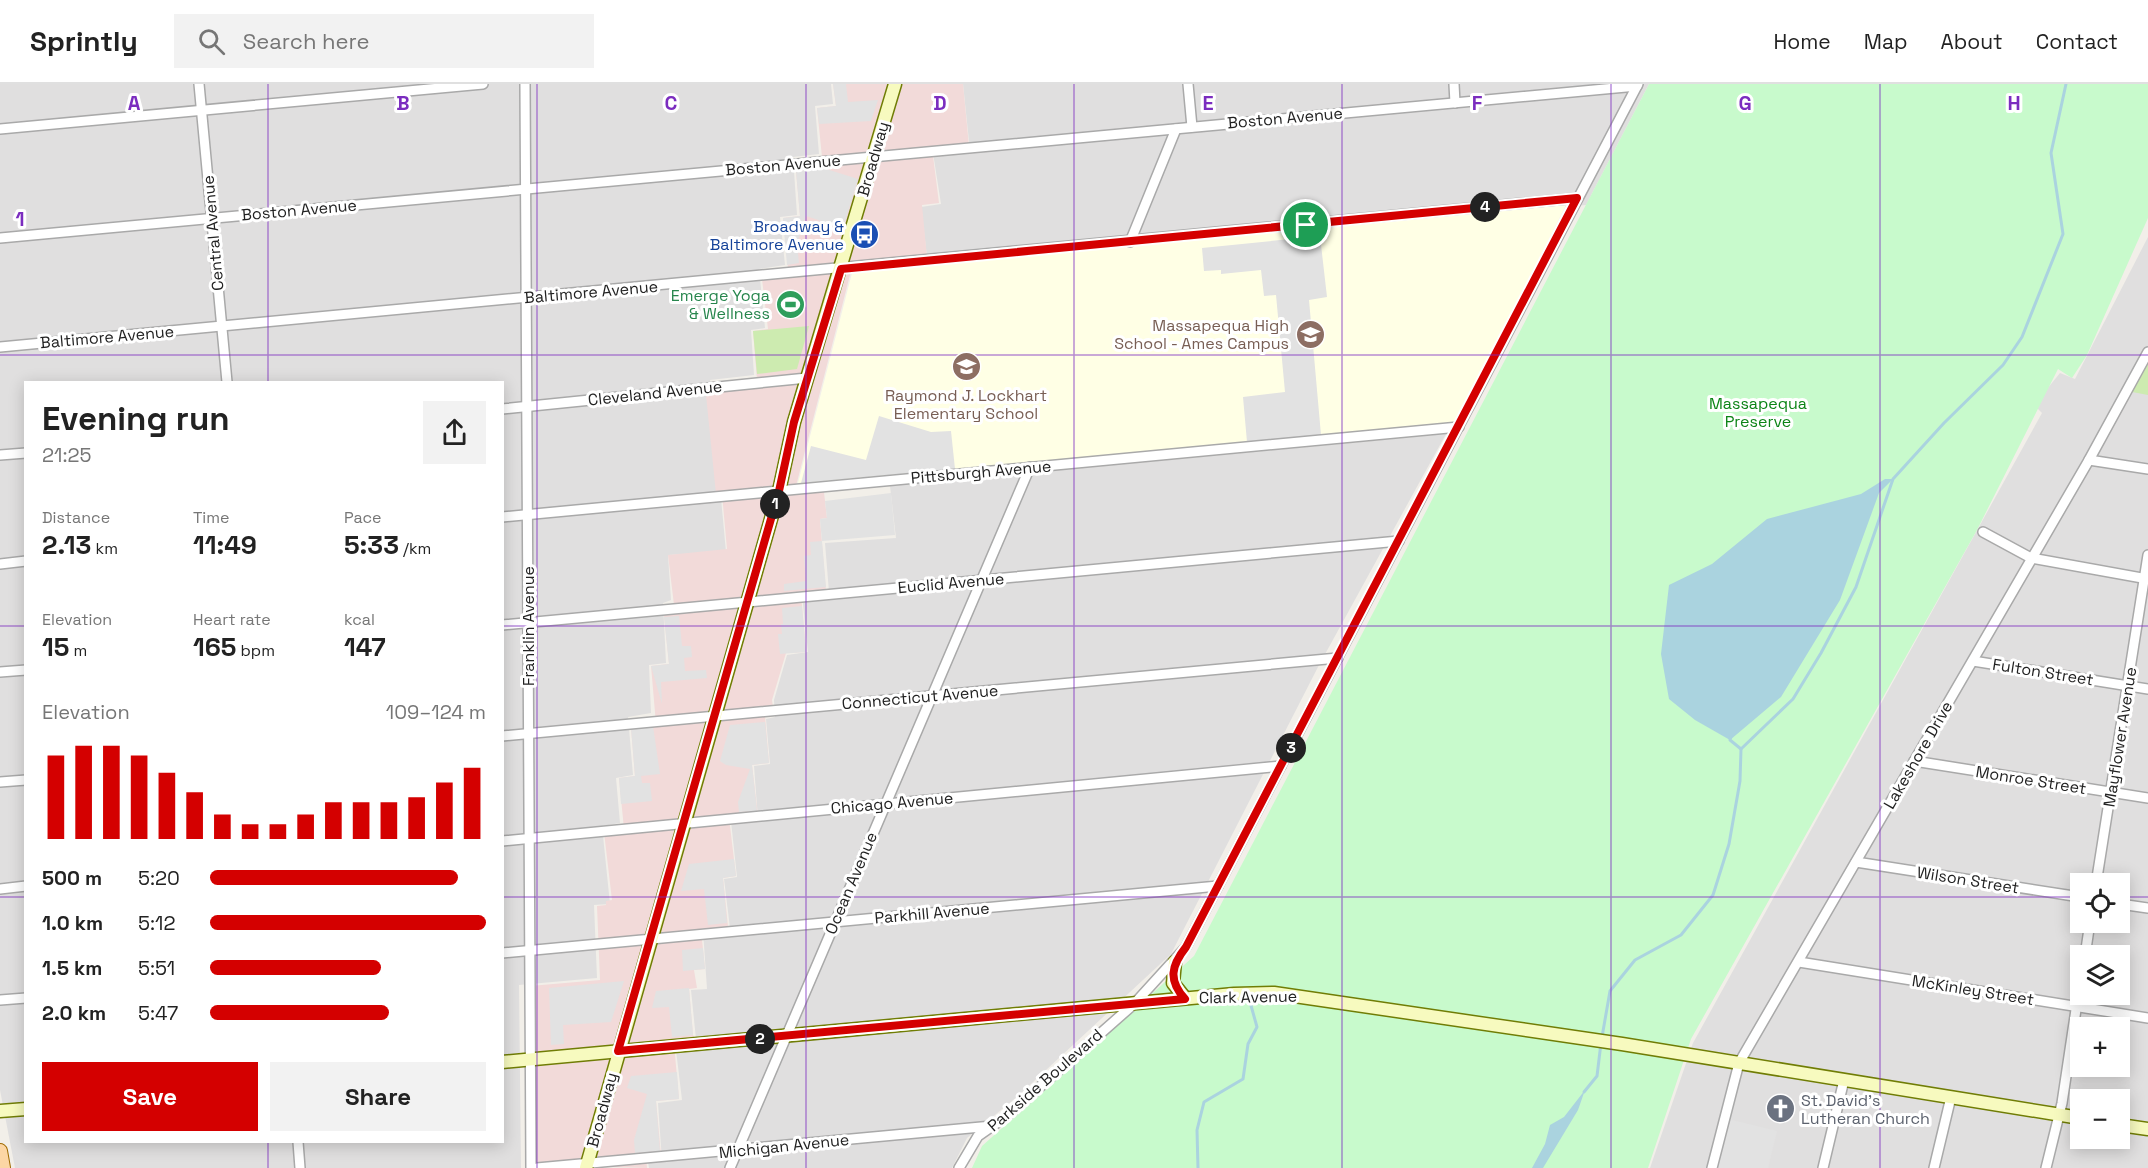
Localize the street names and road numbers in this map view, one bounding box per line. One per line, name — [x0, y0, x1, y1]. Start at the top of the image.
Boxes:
street label: Boston Avenue — [1226, 102, 1344, 134]
street label: Broadway — [852, 119, 894, 199]
street label: Boston Avenue — [724, 149, 842, 181]
street label: Central Avenue — [197, 174, 229, 292]
street label: Boston Avenue — [240, 194, 358, 226]
street label: Baltimore Avenue — [523, 276, 659, 308]
street label: Baltimore Avenue — [39, 321, 175, 353]
street label: Cleveland Avenue — [587, 376, 723, 410]
street label: Pittsburgh Avenue — [910, 455, 1052, 489]
street label: Franklin Avenue — [518, 566, 539, 686]
street label: Euclid Avenue — [897, 568, 1005, 598]
street label: Fulton Street — [1991, 654, 2095, 690]
street label: Mayflower Avenue — [2099, 665, 2141, 809]
street label: Connecticut Avenue — [841, 680, 999, 714]
street label: Lakeshore Drive — [1879, 697, 1957, 813]
street label: Monroe Street — [1974, 761, 2088, 799]
street label: Chicago Avenue — [830, 787, 954, 819]
street label: Ocean Avenue — [820, 829, 882, 937]
street label: Wilson Street — [1915, 862, 2021, 898]
street label: Parkhill Avenue — [874, 898, 990, 928]
street label: McKinley Street — [1911, 970, 2035, 1010]
street label: Clark Avenue — [1199, 986, 1297, 1008]
street label: Parkside Boulevard — [983, 1024, 1107, 1136]
street label: Broadway — [582, 1070, 622, 1150]
street label: Michigan Avenue — [718, 1129, 850, 1163]

